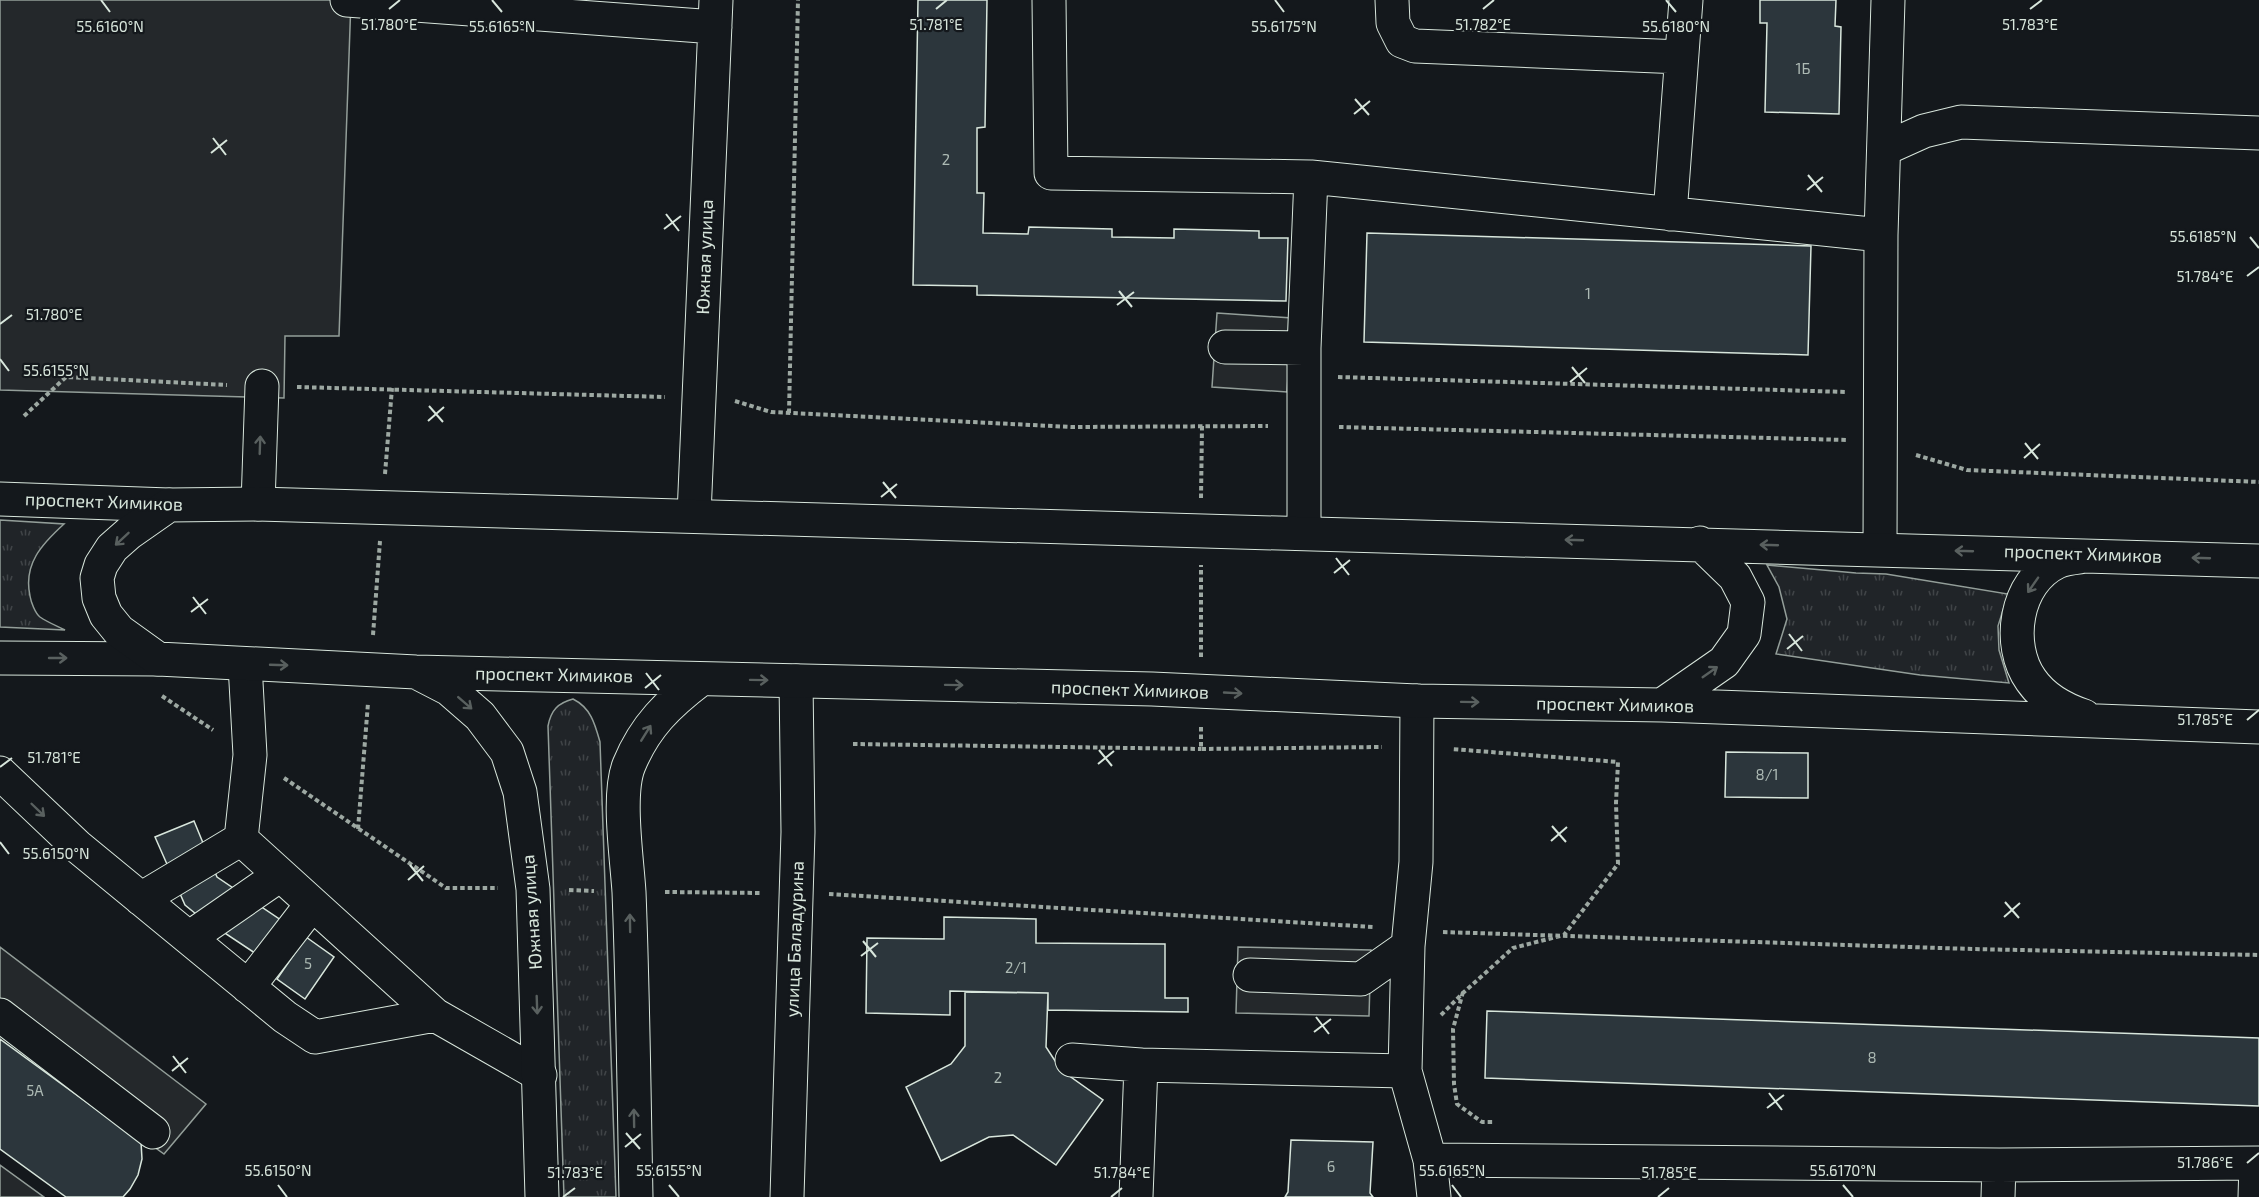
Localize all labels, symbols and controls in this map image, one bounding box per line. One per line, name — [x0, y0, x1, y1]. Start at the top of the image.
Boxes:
text: 51.780°E — [361, 15, 417, 33]
text: 51.781°E — [909, 15, 963, 33]
text: 51.782°E — [1455, 15, 1511, 33]
text: 51.783°E — [2002, 15, 2058, 33]
text: 55.6160°N — [76, 17, 144, 35]
text: 55.6165°N — [469, 17, 535, 35]
text: 55.6175°N — [1251, 17, 1317, 35]
text: 55.6180°N — [1642, 17, 1710, 35]
house number: 1Б — [1796, 59, 1810, 77]
house number: 2 — [942, 150, 950, 168]
street label: Южная улица — [691, 199, 717, 315]
text: 55.6185°N — [2169, 227, 2237, 245]
text: 51.784°E — [2177, 267, 2233, 285]
house number: 1 — [1585, 284, 1591, 302]
text: 51.780°E — [26, 305, 82, 323]
text: 55.6155°N — [23, 361, 89, 379]
one-way arrow — [254, 436, 266, 456]
street label: проспект Химиков — [25, 487, 183, 515]
one-way arrow — [115, 532, 130, 546]
one-way arrow — [1564, 534, 1584, 545]
street label: проспект Химиков — [2004, 539, 2162, 567]
one-way arrow — [1759, 540, 1779, 551]
one-way arrow — [1954, 545, 1974, 557]
one-way arrow — [2191, 553, 2211, 564]
one-way arrow — [2027, 576, 2039, 592]
one-way arrow — [48, 652, 68, 664]
one-way arrow — [268, 659, 288, 671]
street label: проспект Химиков — [475, 662, 633, 686]
one-way arrow — [1702, 666, 1718, 678]
one-way arrow — [749, 675, 768, 686]
street label: проспект Химиков — [1051, 675, 1209, 703]
one-way arrow — [943, 679, 963, 691]
one-way arrow — [1222, 688, 1242, 699]
street label: проспект Химиков — [1536, 692, 1694, 716]
one-way arrow — [457, 696, 472, 710]
one-way arrow — [1459, 696, 1479, 708]
text: 51.785°E — [2177, 710, 2233, 728]
one-way arrow — [640, 724, 653, 741]
text: 51.781°E — [27, 748, 81, 766]
house number: 8/1 — [1756, 765, 1778, 783]
one-way arrow — [31, 802, 46, 817]
text: 55.6150°N — [22, 844, 90, 862]
street label: Южная улица — [516, 854, 546, 970]
street label: улица Баладурина — [780, 860, 808, 1018]
one-way arrow — [624, 913, 635, 933]
house number: 5 — [304, 954, 312, 972]
house number: 2/1 — [1005, 958, 1027, 976]
one-way arrow — [532, 995, 543, 1015]
house number: 8 — [1867, 1048, 1877, 1066]
house number: 2 — [994, 1068, 1002, 1086]
house number: 5А — [26, 1081, 44, 1099]
one-way arrow — [629, 1108, 640, 1128]
text: 51.786°E — [2177, 1153, 2233, 1171]
house number: 6 — [1327, 1157, 1335, 1175]
text: 55.6150°N — [244, 1161, 312, 1179]
text: 55.6155°N — [636, 1161, 702, 1179]
text: 55.6165°N — [1419, 1161, 1485, 1179]
text: 55.6170°N — [1810, 1161, 1876, 1179]
text: 51.783°E — [547, 1163, 603, 1181]
text: 51.784°E — [1094, 1163, 1150, 1181]
text: 51.785°E — [1641, 1163, 1697, 1181]

